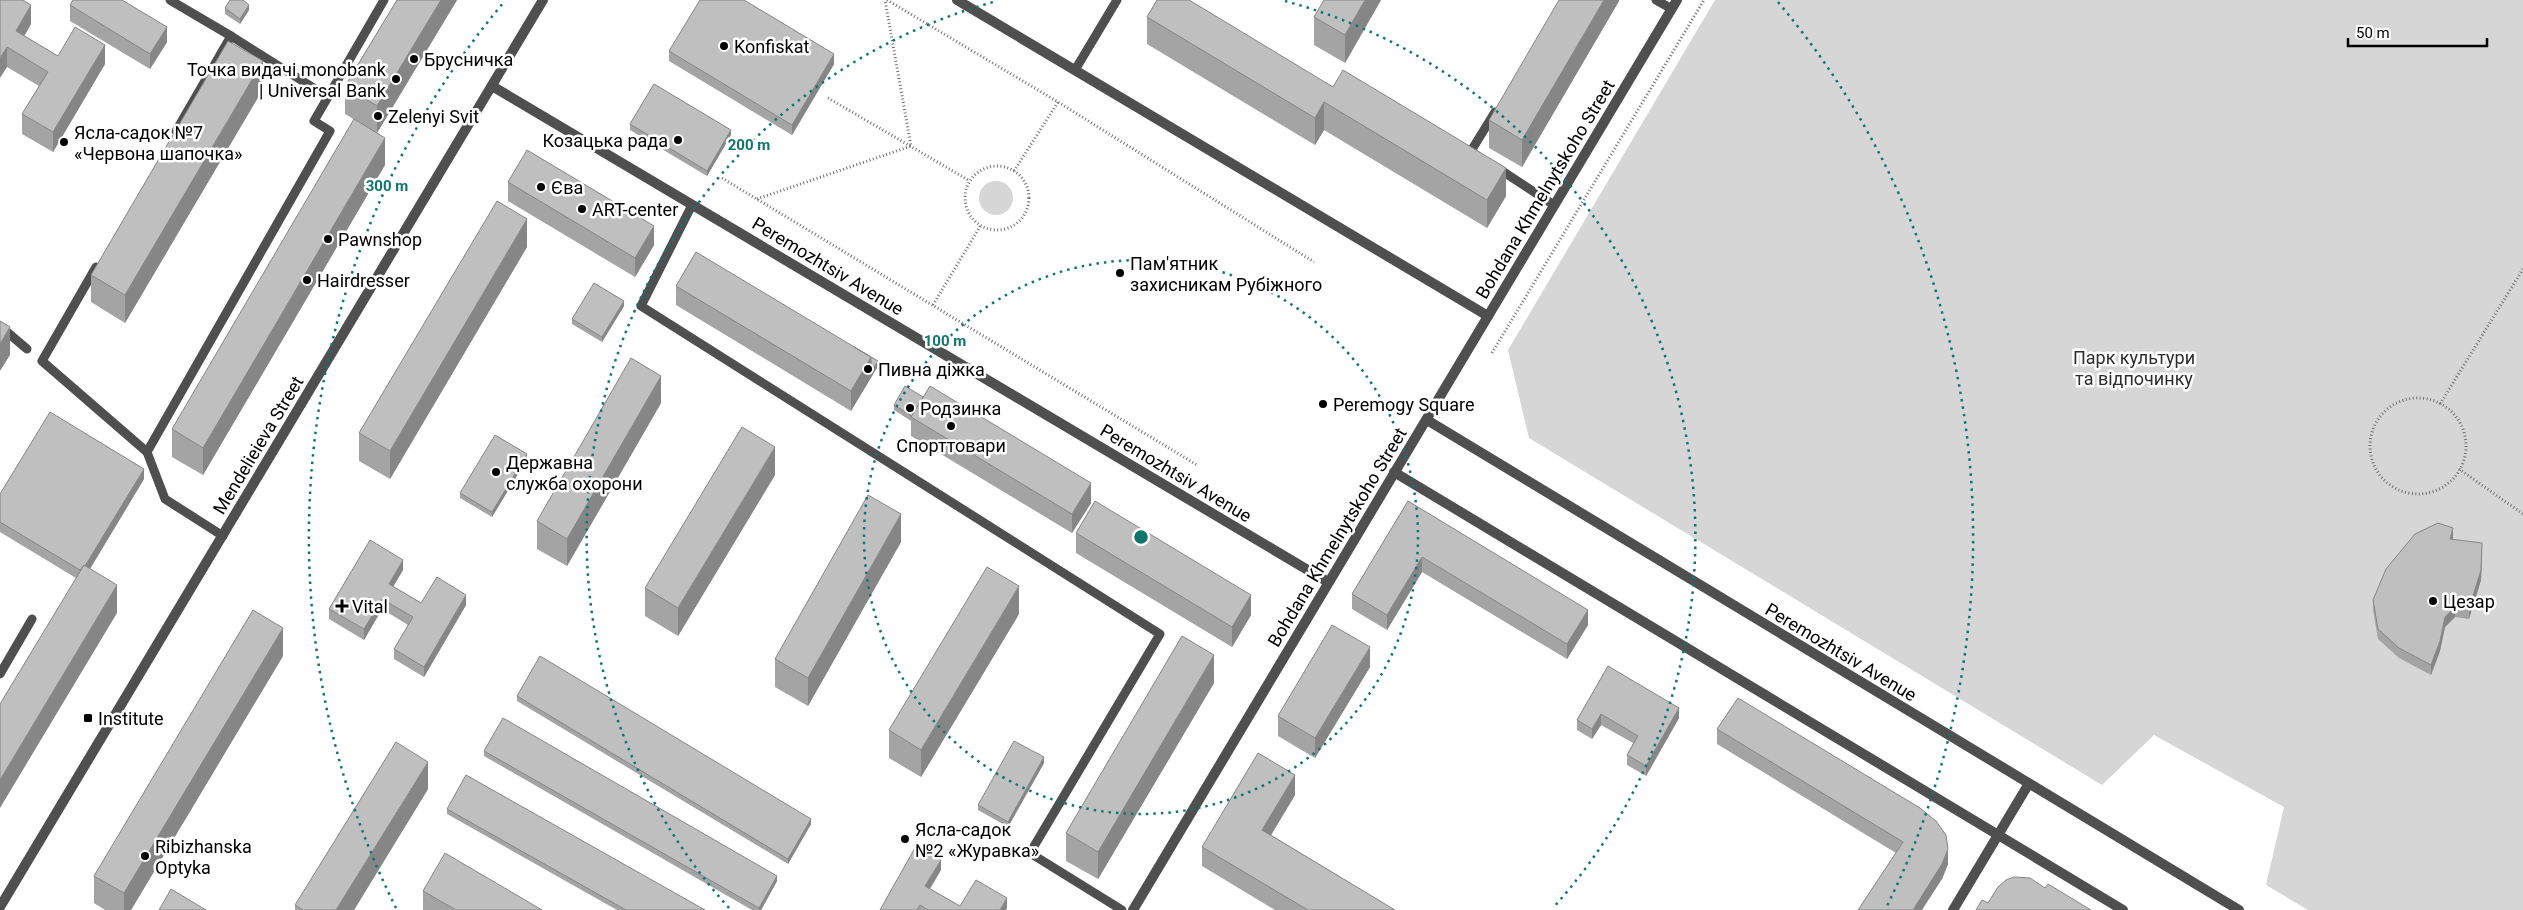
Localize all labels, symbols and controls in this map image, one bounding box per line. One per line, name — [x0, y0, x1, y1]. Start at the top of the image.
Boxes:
scale bar — [2348, 15, 2487, 47]
text: 50 m — [2356, 24, 2390, 42]
place label: Konfiskat — [734, 36, 809, 57]
marker: Konfiskat — [718, 40, 730, 52]
place label: Брусничка — [424, 49, 513, 70]
marker: Брусничка — [408, 53, 420, 65]
place label: Точка видачі monobank | Universal Bank — [187, 59, 387, 101]
marker: Точка видачі monobank | Universal Bank — [390, 73, 402, 85]
street label: Bohdana Khmelnytskoho Street — [1471, 76, 1619, 302]
place label: Zelenyi Svit — [388, 106, 479, 127]
marker: Zelenyi Svit — [372, 110, 384, 122]
place label: Ясла-садок №7 «Червона шапочка» — [74, 122, 242, 164]
place label: Козацька рада — [542, 130, 668, 151]
marker: Козацька рада — [672, 134, 684, 146]
marker: Ясла-садок №7 «Червона шапочка» — [58, 136, 70, 148]
text: 200 m — [728, 136, 770, 154]
text: 300 m — [366, 177, 408, 195]
place label: Єва — [551, 177, 583, 198]
marker: Єва — [535, 181, 547, 193]
place label: ART-center — [592, 199, 678, 220]
marker: ART-center — [576, 203, 588, 215]
street label: Peremozhtsiv Avenue — [749, 213, 907, 319]
place label: Pawnshop — [338, 229, 422, 250]
marker: Pawnshop — [322, 233, 334, 245]
place label: Пам'ятник захисникам Рубіжного — [1130, 253, 1322, 295]
marker: Пам'ятник захисникам Рубіжного — [1114, 267, 1126, 279]
place label: Hairdresser — [317, 270, 410, 291]
marker: Hairdresser — [301, 274, 313, 286]
text: 100 m — [924, 332, 966, 350]
park label: Парк культури та відпочинку — [2073, 347, 2195, 389]
place label: Пивна діжка — [878, 359, 985, 380]
marker: Пивна діжка — [862, 363, 874, 375]
street label: Mendelieieva Street — [208, 372, 308, 518]
place label: Peremogy Square — [1333, 394, 1475, 415]
place label: Родзинка — [920, 398, 1001, 419]
marker: Peremogy Square — [1317, 398, 1329, 410]
marker: Родзинка — [904, 402, 916, 414]
marker: Спорттовари — [945, 420, 957, 432]
street label: Peremozhtsiv Avenue — [1097, 420, 1255, 526]
street label: Bohdana Khmelnytskoho Street — [1263, 424, 1411, 650]
place label: Спорттовари — [896, 435, 1006, 456]
place label: Державна служба охорони — [506, 452, 643, 494]
marker: Державна служба охорони — [490, 466, 502, 478]
centre of rings — [1132, 528, 1150, 546]
place label: Цезар — [2443, 591, 2495, 612]
marker: Цезар — [2427, 595, 2439, 607]
place label: Vital — [352, 596, 388, 617]
street label: Peremozhtsiv Avenue — [1762, 599, 1920, 705]
marker: Vital — [336, 600, 348, 612]
place label: Institute — [98, 708, 164, 729]
marker: Institute — [82, 712, 94, 724]
place label: Ясла-садок №2 «Журавка» — [915, 819, 1039, 861]
marker: Ясла-садок №2 «Журавка» — [899, 833, 911, 845]
place label: Ribizhanska Optyka — [155, 836, 252, 878]
marker: Ribizhanska Optyka — [139, 850, 151, 862]

